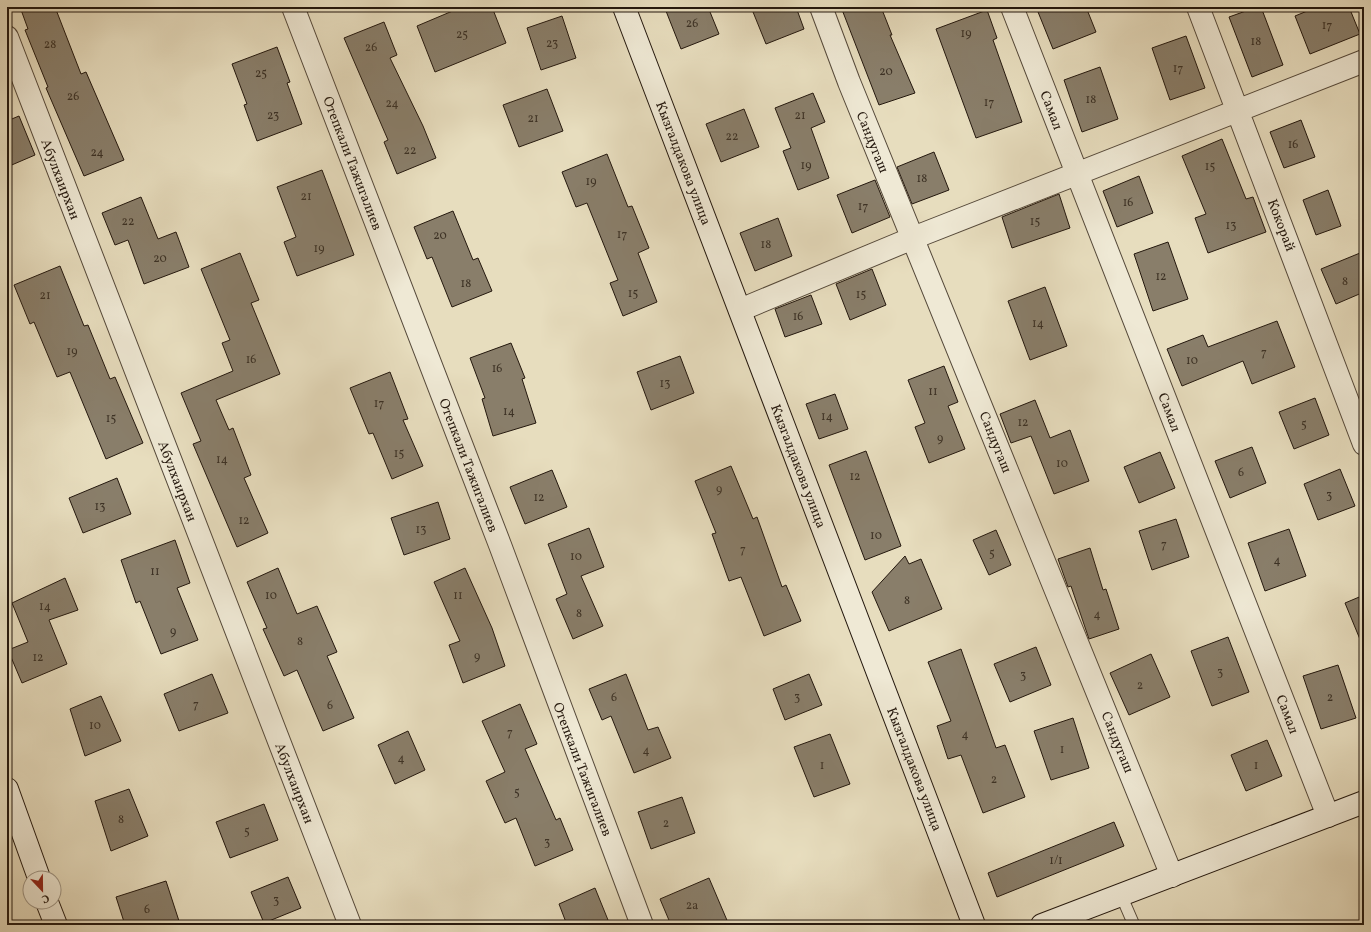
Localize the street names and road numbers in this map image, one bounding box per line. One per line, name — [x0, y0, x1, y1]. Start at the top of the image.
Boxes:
street label: Самал — [1035, 88, 1067, 133]
street label: Отепкали Тажигалиев — [317, 94, 386, 233]
street label: Кызгалдакова улица — [650, 99, 715, 228]
street label: Сандугаш — [851, 109, 893, 176]
street label: Абулхаирхан — [35, 136, 84, 223]
street label: Кокорай — [1262, 197, 1299, 255]
street label: Самал — [1153, 390, 1185, 435]
street label: Отепкали Тажигалиев — [433, 396, 502, 535]
street label: Кызгалдакова улица — [765, 402, 830, 531]
street label: Сандугаш — [974, 409, 1016, 476]
street label: Абулхаирхан — [152, 438, 201, 525]
street label: Самал — [1271, 692, 1303, 737]
street label: Отепкали Тажигалиев — [547, 700, 616, 839]
street label: Кызгалдакова улица — [881, 705, 946, 834]
street label: Сандугаш — [1096, 709, 1138, 776]
street label: Абулхаирхан — [269, 740, 318, 827]

